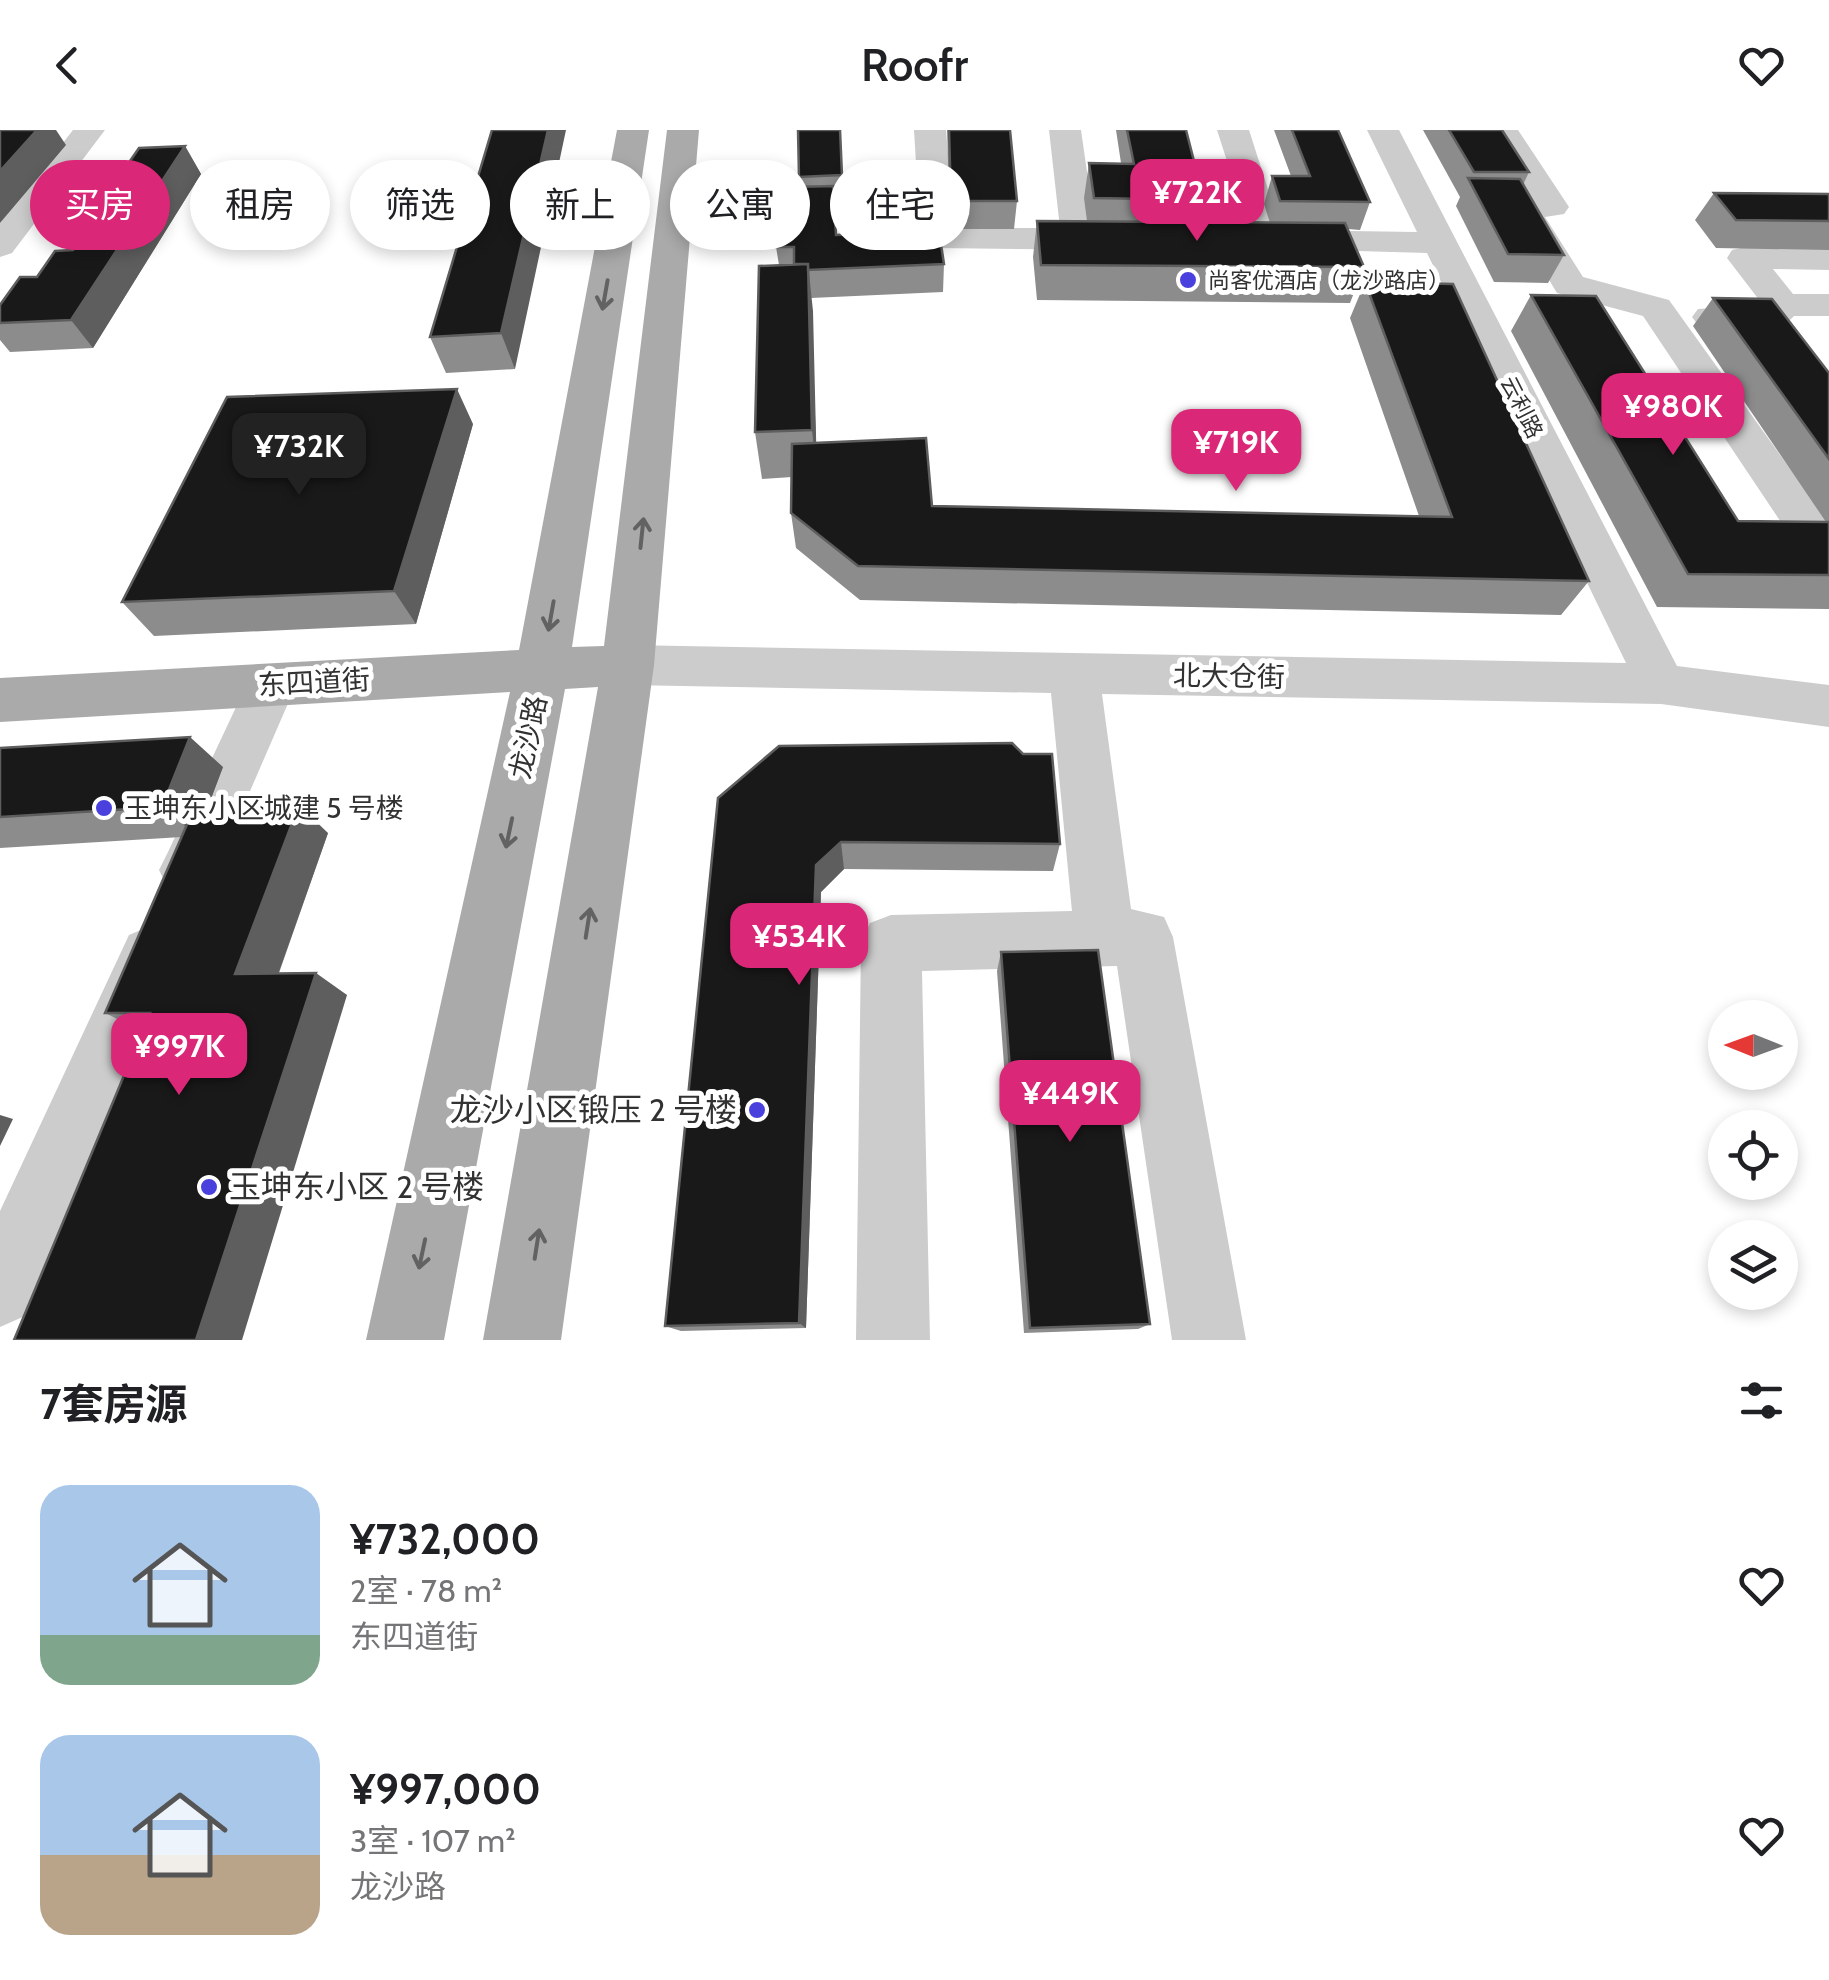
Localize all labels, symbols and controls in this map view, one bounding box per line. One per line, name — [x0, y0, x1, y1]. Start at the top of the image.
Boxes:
icon: back — [40, 38, 95, 93]
text: Roofr — [861, 38, 968, 92]
icon: heart — [1734, 38, 1789, 93]
pin: ¥722K — [1127, 159, 1267, 244]
chip: 买房 — [30, 160, 170, 250]
chip: 租房 — [190, 160, 330, 250]
chip: 筛选 — [350, 160, 490, 250]
chip: 新上 — [510, 160, 650, 250]
chip: 公寓 — [670, 160, 810, 250]
chip: 住宅 — [830, 160, 970, 250]
text: ¥722K — [1152, 172, 1242, 211]
place label: 尚客优酒店（龙沙路店） — [1208, 267, 1450, 294]
marker: 尚客优酒店（龙沙路店） — [1177, 269, 1199, 291]
one-way arrow — [595, 278, 614, 311]
street label: 云利路 — [1495, 372, 1549, 443]
pin: ¥980K — [1603, 373, 1743, 458]
text: ¥980K — [1623, 386, 1723, 425]
pin: ¥719K — [1166, 409, 1306, 494]
pin: ¥732K — [229, 413, 369, 498]
text: ¥719K — [1193, 422, 1279, 461]
text: ¥732K — [254, 426, 344, 465]
one-way arrow — [632, 518, 651, 550]
one-way arrow — [541, 599, 560, 631]
street label: 北大仓街 — [1173, 658, 1285, 694]
street label: 东四道街 — [257, 662, 371, 702]
street label: 龙沙路 — [503, 692, 553, 782]
place label: 玉坤东小区城建 5 号楼 — [124, 791, 404, 825]
marker: 玉坤东小区城建 5 号楼 — [93, 797, 115, 819]
one-way arrow — [498, 816, 517, 848]
pin: ¥534K — [729, 903, 869, 988]
one-way arrow — [579, 907, 597, 939]
text: ¥534K — [752, 916, 846, 955]
north arrow — [1708, 1000, 1798, 1090]
map controls — [1708, 1000, 1798, 1310]
pin: ¥997K — [109, 1013, 249, 1098]
text: ¥997K — [133, 1026, 225, 1065]
pin: ¥449K — [1000, 1060, 1140, 1145]
text: ¥449K — [1021, 1073, 1119, 1112]
place label: 龙沙小区锻压 2 号楼 — [450, 1090, 737, 1129]
marker: 龙沙小区锻压 2 号楼 — [746, 1099, 768, 1121]
button: locate — [1708, 1110, 1798, 1200]
place label: 玉坤东小区 2 号楼 — [229, 1167, 484, 1206]
marker: 玉坤东小区 2 号楼 — [198, 1176, 220, 1198]
button: layers — [1708, 1220, 1798, 1310]
one-way arrow — [529, 1228, 547, 1260]
one-way arrow — [412, 1238, 431, 1270]
icon: filters — [1734, 1373, 1789, 1428]
text: 7套房源 — [40, 1378, 187, 1430]
text: ¥732,000 — [350, 1513, 540, 1565]
icon: home — [120, 1525, 240, 1645]
icon: heart — [1734, 1558, 1789, 1613]
text: 2室 · 78 m² — [350, 1571, 502, 1610]
text: 东四道街 — [350, 1617, 478, 1656]
text: ¥997,000 — [350, 1763, 541, 1815]
icon: home — [120, 1775, 240, 1895]
icon: heart — [1734, 1808, 1789, 1863]
text: 3室 · 107 m² — [350, 1821, 516, 1860]
text: 龙沙路 — [350, 1867, 446, 1906]

